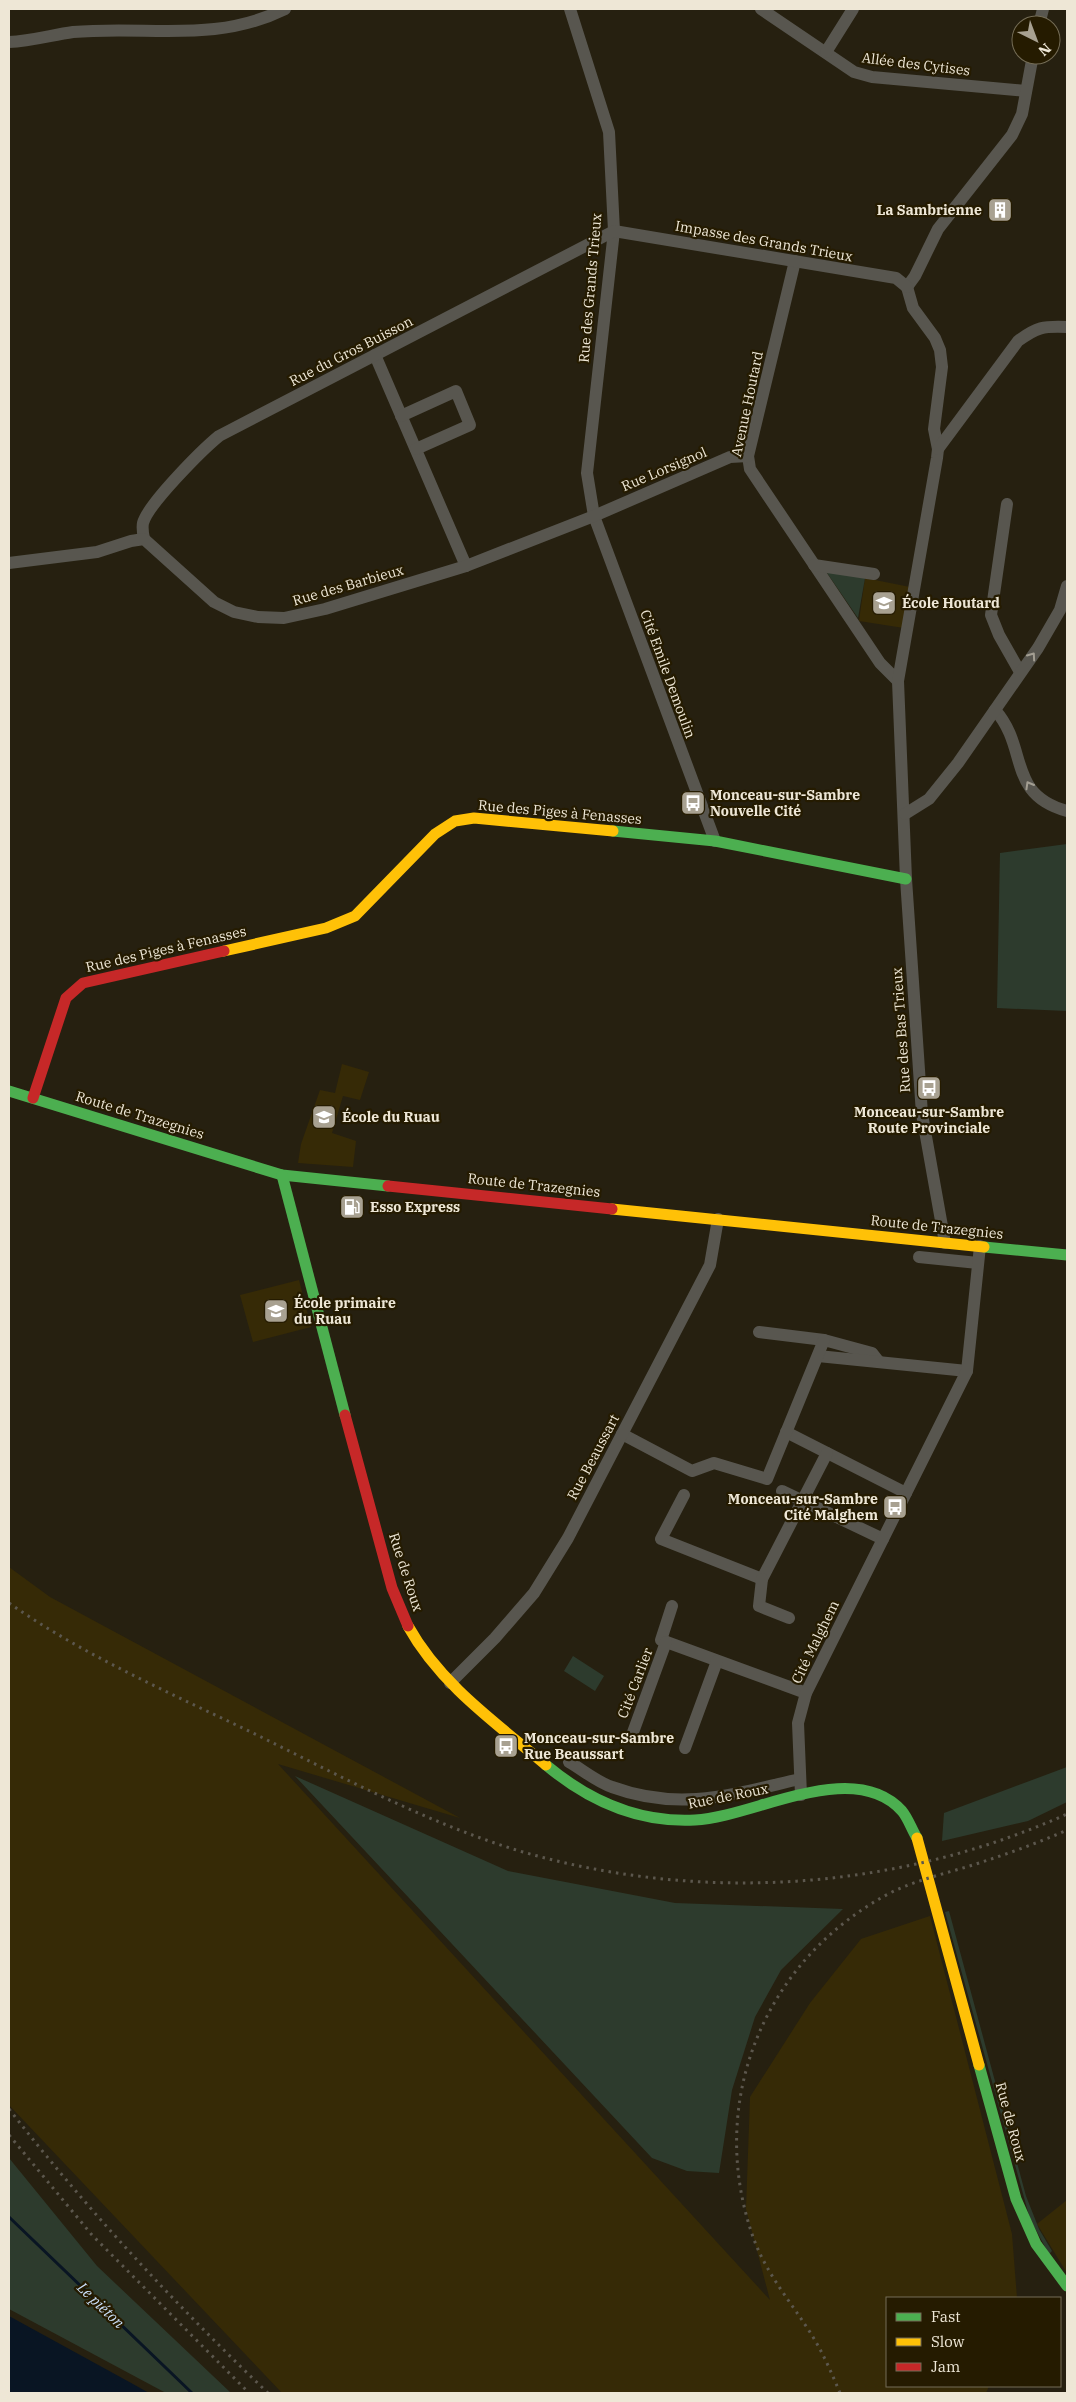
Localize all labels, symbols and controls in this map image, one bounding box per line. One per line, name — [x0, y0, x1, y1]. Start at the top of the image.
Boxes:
north arrow — [1011, 15, 1061, 65]
text: N — [1035, 39, 1055, 60]
street label: Allée des Cytises — [861, 48, 971, 80]
building icon: La Sambrienne — [987, 197, 1013, 223]
place label: La Sambrienne — [877, 201, 982, 219]
street label: Rue des Grands Trieux — [575, 212, 606, 363]
street label: Impasse des Grands Trieux — [674, 217, 854, 266]
street label: Rue du Gros Buisson — [286, 312, 416, 390]
street label: Avenue Houtard — [727, 349, 767, 458]
street label: Rue Lorsignol — [619, 443, 709, 495]
street label: Rue des Barbieux — [290, 560, 406, 609]
school or university icon: École Houtard — [871, 590, 897, 616]
place label: École Houtard — [902, 593, 1000, 612]
street label: Cité Emile Demoulin — [636, 607, 700, 741]
one-way arrow — [1026, 652, 1035, 661]
one-way arrow — [1025, 782, 1035, 791]
place label: Monceau-sur-Sambre Nouvelle Cité — [710, 786, 860, 820]
bus stop icon: Monceau-sur-Sambre Nouvelle Cité — [680, 790, 706, 816]
street label: Rue des Piges à Fenasses — [477, 796, 643, 828]
street label: Rue des Piges à Fenasses — [84, 922, 248, 976]
street label: Rue des Bas Trieux — [888, 967, 914, 1093]
bus stop icon: Monceau-sur-Sambre Route Provinciale — [916, 1075, 942, 1101]
street label: Route de Trazegnies — [74, 1087, 207, 1143]
place label: Monceau-sur-Sambre Route Provinciale — [854, 1103, 1004, 1137]
school or university icon: École du Ruau — [311, 1104, 337, 1130]
place label: École du Ruau — [342, 1107, 440, 1126]
street label: Route de Trazegnies — [467, 1169, 601, 1201]
fuel station icon: Esso Express — [339, 1194, 365, 1220]
place label: Esso Express — [370, 1198, 460, 1216]
street label: Route de Trazegnies — [870, 1211, 1004, 1243]
place label: École primaire du Ruau — [294, 1293, 396, 1328]
school or university icon: École primaire du Ruau — [263, 1298, 289, 1324]
street label: Rue Beaussart — [563, 1411, 623, 1503]
place label: Monceau-sur-Sambre Cité Malghem — [728, 1490, 878, 1524]
bus stop icon: Monceau-sur-Sambre Cité Malghem — [882, 1494, 908, 1520]
street label: Rue de Roux — [385, 1530, 427, 1614]
street label: Cité Malghem — [787, 1597, 843, 1687]
street label: Cité Carlier — [613, 1644, 657, 1721]
place label: Monceau-sur-Sambre Rue Beaussart — [524, 1729, 674, 1763]
bus stop icon: Monceau-sur-Sambre Rue Beaussart — [493, 1733, 519, 1759]
street label: Rue de Roux — [686, 1779, 770, 1813]
street label: Rue de Roux — [992, 2080, 1030, 2164]
water label: Le piéton — [73, 2277, 129, 2332]
legend — [886, 2297, 1061, 2387]
text: Fast — [931, 2307, 961, 2326]
text: Slow — [931, 2332, 965, 2351]
text: Jam — [931, 2357, 960, 2376]

